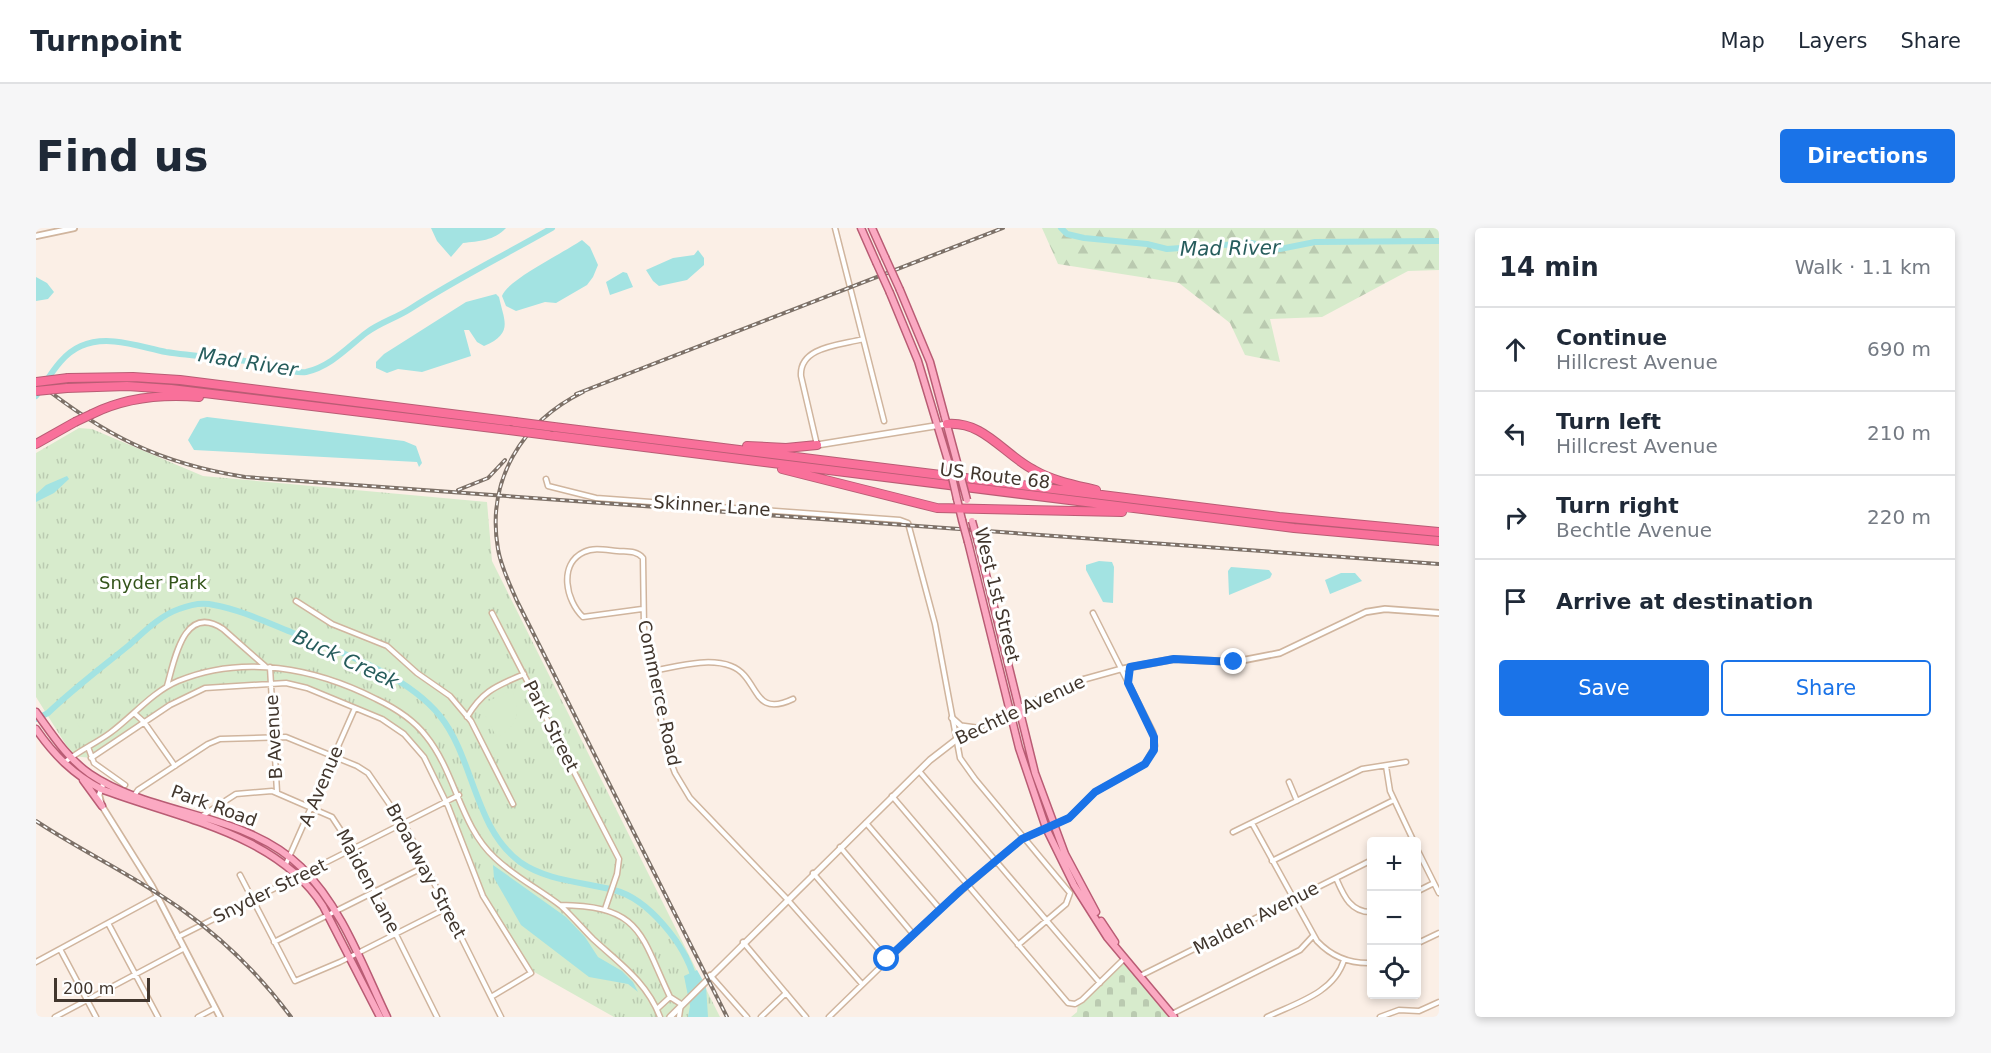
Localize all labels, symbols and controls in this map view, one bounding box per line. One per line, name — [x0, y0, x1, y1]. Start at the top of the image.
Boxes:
text: Turnpoint — [30, 25, 182, 58]
text: Map — [1721, 29, 1765, 53]
text: Layers — [1798, 29, 1867, 53]
text: Share — [1900, 29, 1961, 53]
button: Directions — [1780, 129, 1955, 183]
text: Find us — [36, 132, 209, 181]
water label: Mad River — [1180, 235, 1282, 261]
text: 14 min — [1499, 252, 1599, 282]
text: Walk · 1.1 km — [1795, 255, 1931, 279]
text: Continue — [1556, 325, 1667, 350]
icon: ahead — [1499, 333, 1532, 366]
text: 690 m — [1867, 337, 1931, 361]
water label: Mad River — [197, 342, 301, 382]
text: Hillcrest Avenue — [1556, 350, 1718, 374]
text: Turn left — [1556, 409, 1661, 434]
icon: left — [1499, 417, 1532, 450]
text: 210 m — [1867, 421, 1931, 445]
text: Hillcrest Avenue — [1556, 434, 1718, 458]
street label: US Route 68 — [939, 458, 1052, 493]
street label: Skinner Lane — [653, 491, 771, 520]
text: Turn right — [1556, 493, 1679, 518]
icon: right — [1499, 501, 1532, 534]
text: 220 m — [1867, 505, 1931, 529]
text: Bechtle Avenue — [1556, 518, 1712, 542]
street label: West 1st Street — [971, 525, 1024, 665]
park label: Snyder Park — [99, 572, 208, 593]
icon: arrive — [1499, 585, 1532, 618]
text: Arrive at destination — [1556, 589, 1813, 614]
street label: Commerce Road — [634, 618, 685, 768]
water label: Buck Creek — [289, 624, 404, 695]
route end — [1220, 648, 1246, 674]
button: Save — [1499, 660, 1709, 716]
button: Share — [1721, 660, 1931, 716]
street label: Bechtle Avenue — [952, 670, 1088, 749]
street label: Park Street — [520, 677, 583, 775]
street label: B Avenue — [261, 694, 286, 780]
street label: A Avenue — [294, 743, 347, 829]
street label: Park Road — [168, 780, 260, 831]
street label: Broadway Street — [382, 800, 471, 942]
street label: Maiden Lane — [332, 825, 405, 936]
map controls — [1367, 837, 1421, 999]
button: + — [1367, 837, 1421, 891]
street label: Snyder Street — [210, 854, 330, 927]
street label: Malden Avenue — [1189, 877, 1322, 958]
button: − — [1367, 891, 1421, 945]
route start — [873, 945, 899, 971]
button: locate — [1367, 945, 1421, 999]
scale bar — [54, 975, 150, 1002]
text: 200 m — [63, 979, 114, 998]

